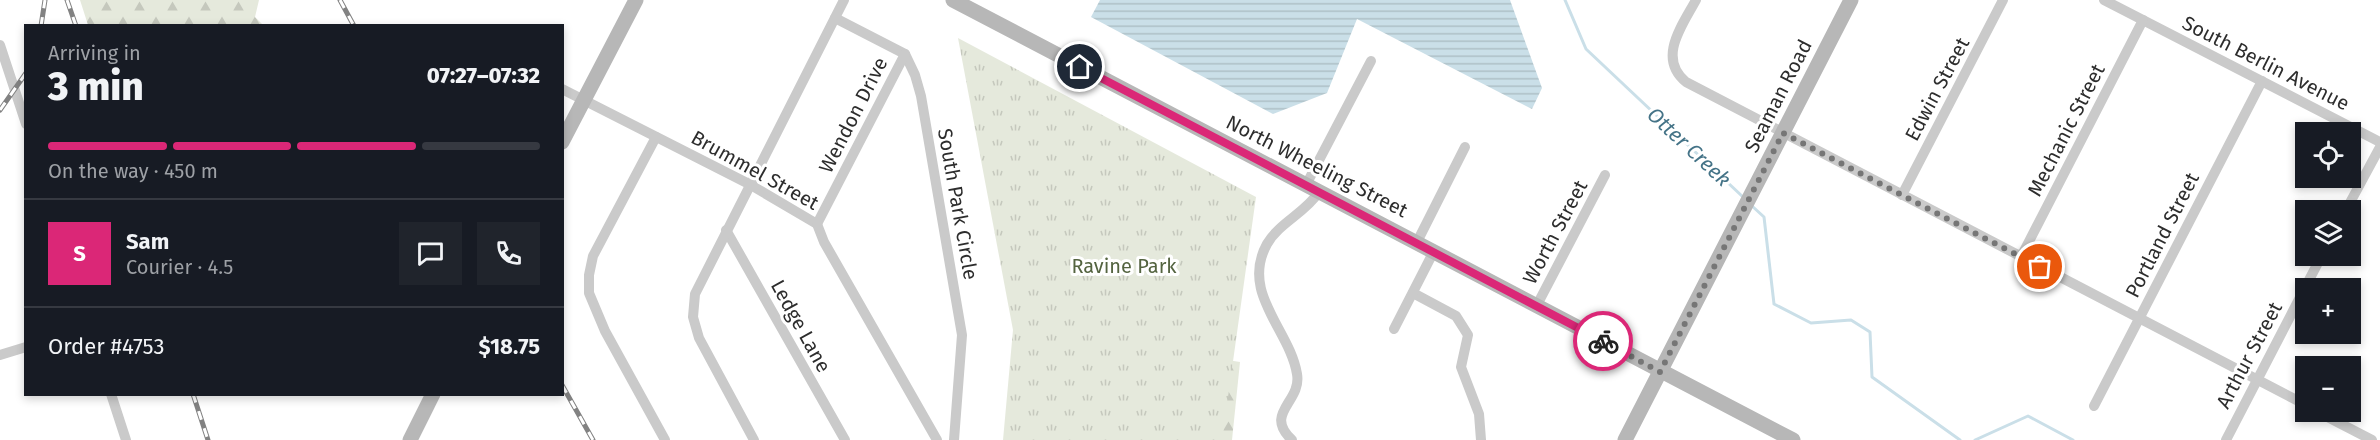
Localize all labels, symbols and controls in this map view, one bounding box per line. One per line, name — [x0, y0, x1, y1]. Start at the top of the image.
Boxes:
street label: South Berlin Avenue — [2179, 11, 2353, 115]
street label: Edwin Street — [1900, 33, 1975, 145]
street label: Seaman Road — [1739, 35, 1817, 157]
text: Arriving in — [48, 41, 141, 65]
pin — [1054, 41, 1105, 92]
icon: home — [1063, 50, 1096, 83]
street label: Wendon Drive — [814, 53, 892, 177]
street label: Mechanic Street — [2022, 59, 2110, 200]
text: 07:27–07:32 — [427, 62, 540, 89]
text: 3 min — [48, 64, 144, 110]
water label: Otter Creek — [1642, 102, 1736, 192]
street label: North Wheeling Street — [1222, 110, 1412, 223]
map controls — [2295, 122, 2361, 422]
button: locate — [2295, 122, 2361, 188]
street label: Brummel Street — [687, 125, 824, 215]
street label: South Park Circle — [933, 126, 983, 282]
text: On the way · 450 m — [48, 159, 218, 183]
street label: Portland Street — [2120, 168, 2204, 302]
street label: Worth Street — [1518, 175, 1593, 288]
button: layers — [2295, 200, 2361, 266]
button: chat — [399, 222, 462, 285]
button: phone — [477, 222, 540, 285]
text: Sam — [126, 228, 169, 255]
text: S — [73, 240, 86, 267]
pin — [2014, 241, 2065, 292]
icon: bag — [2023, 250, 2056, 283]
park label: Ravine Park — [1071, 254, 1177, 278]
text: Courier · 4.5 — [126, 255, 233, 279]
street label: Ledge Lane — [766, 276, 836, 376]
button: + — [2295, 278, 2361, 344]
street label: Arthur Street — [2211, 297, 2287, 412]
courier — [1573, 311, 1633, 371]
icon: bike — [1587, 325, 1620, 358]
text: Order #4753 — [48, 333, 164, 360]
text: $18.75 — [479, 333, 540, 360]
button: − — [2295, 356, 2361, 422]

